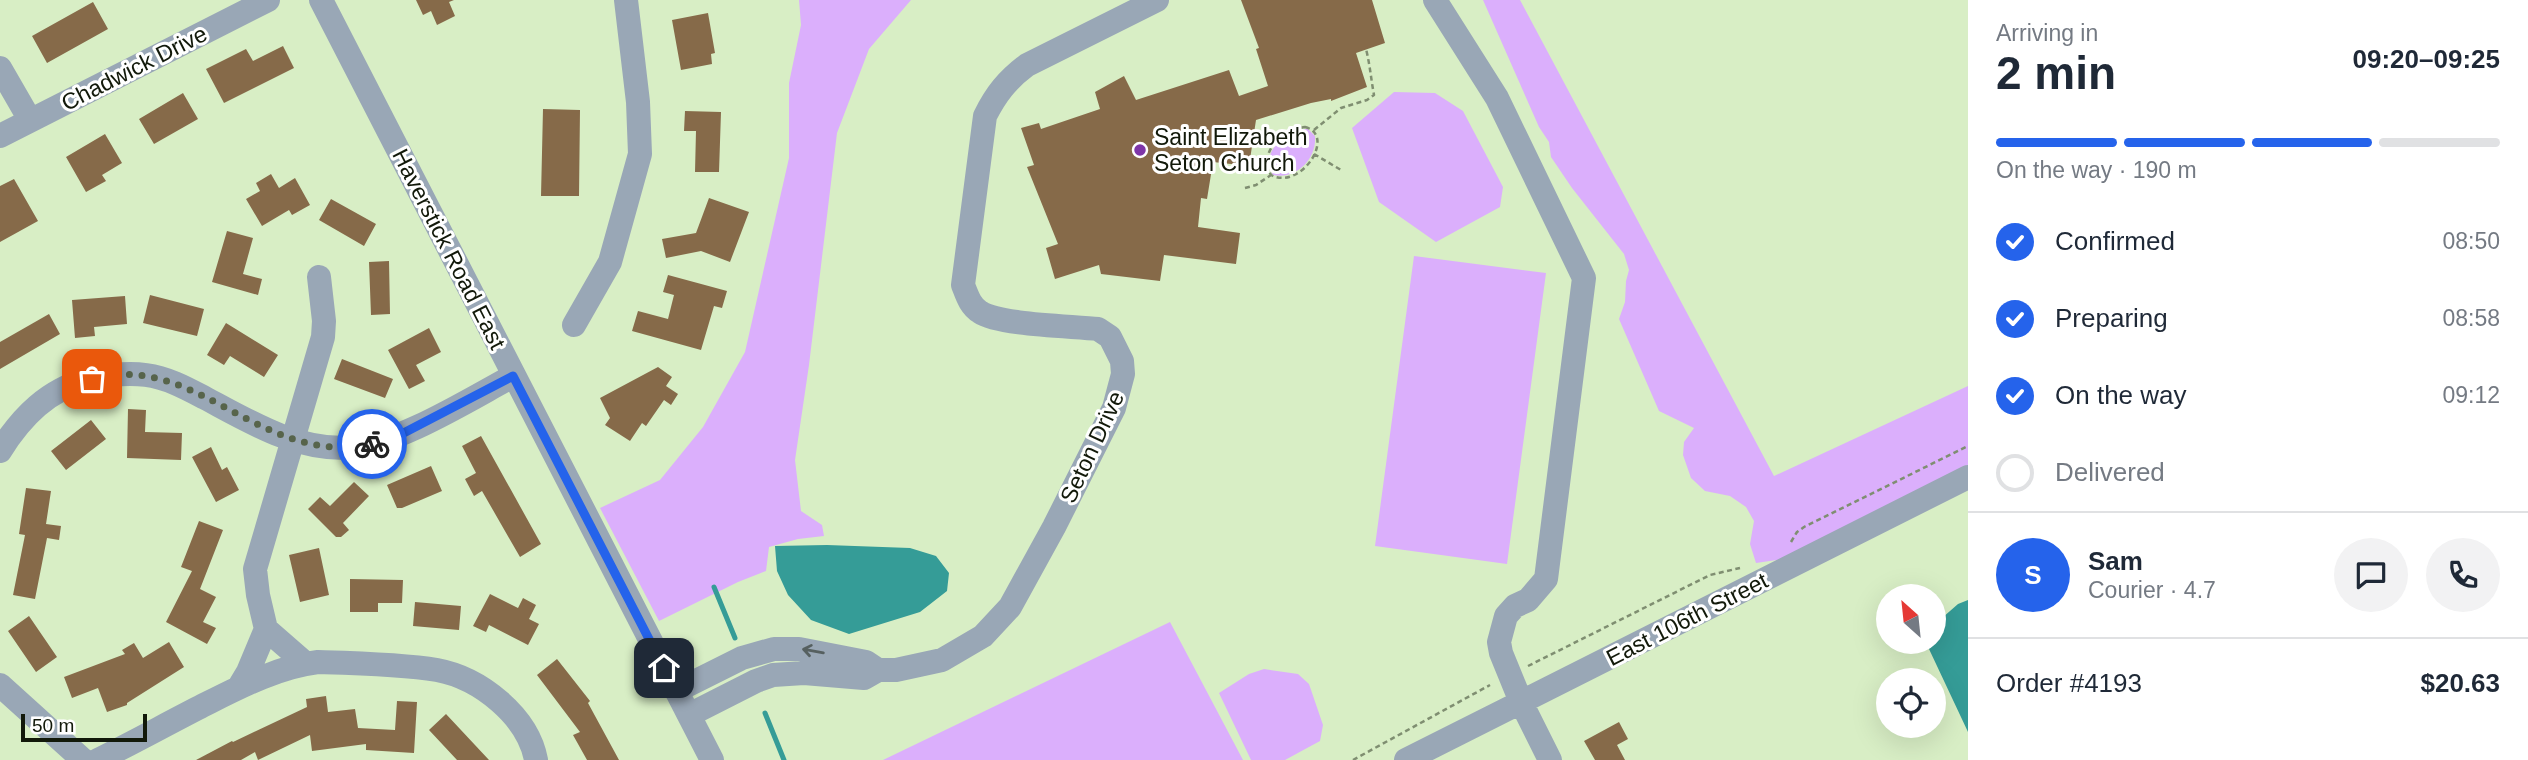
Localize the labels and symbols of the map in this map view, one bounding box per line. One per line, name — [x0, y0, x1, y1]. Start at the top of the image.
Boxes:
street label: Chadwick Drive — [57, 20, 211, 116]
place label: Saint Elizabeth Seton Church — [1154, 124, 1307, 176]
marker: Saint Elizabeth Seton Church — [1132, 142, 1148, 158]
street label: Haverstick Road East — [387, 145, 511, 354]
pin — [62, 349, 122, 409]
street label: Seton Drive — [1055, 387, 1129, 507]
courier — [337, 409, 407, 479]
street label: East 106th Street — [1602, 567, 1773, 671]
north arrow — [1876, 584, 1946, 654]
pin — [634, 638, 694, 698]
one-way arrow — [802, 644, 825, 658]
scale bar — [21, 711, 147, 743]

